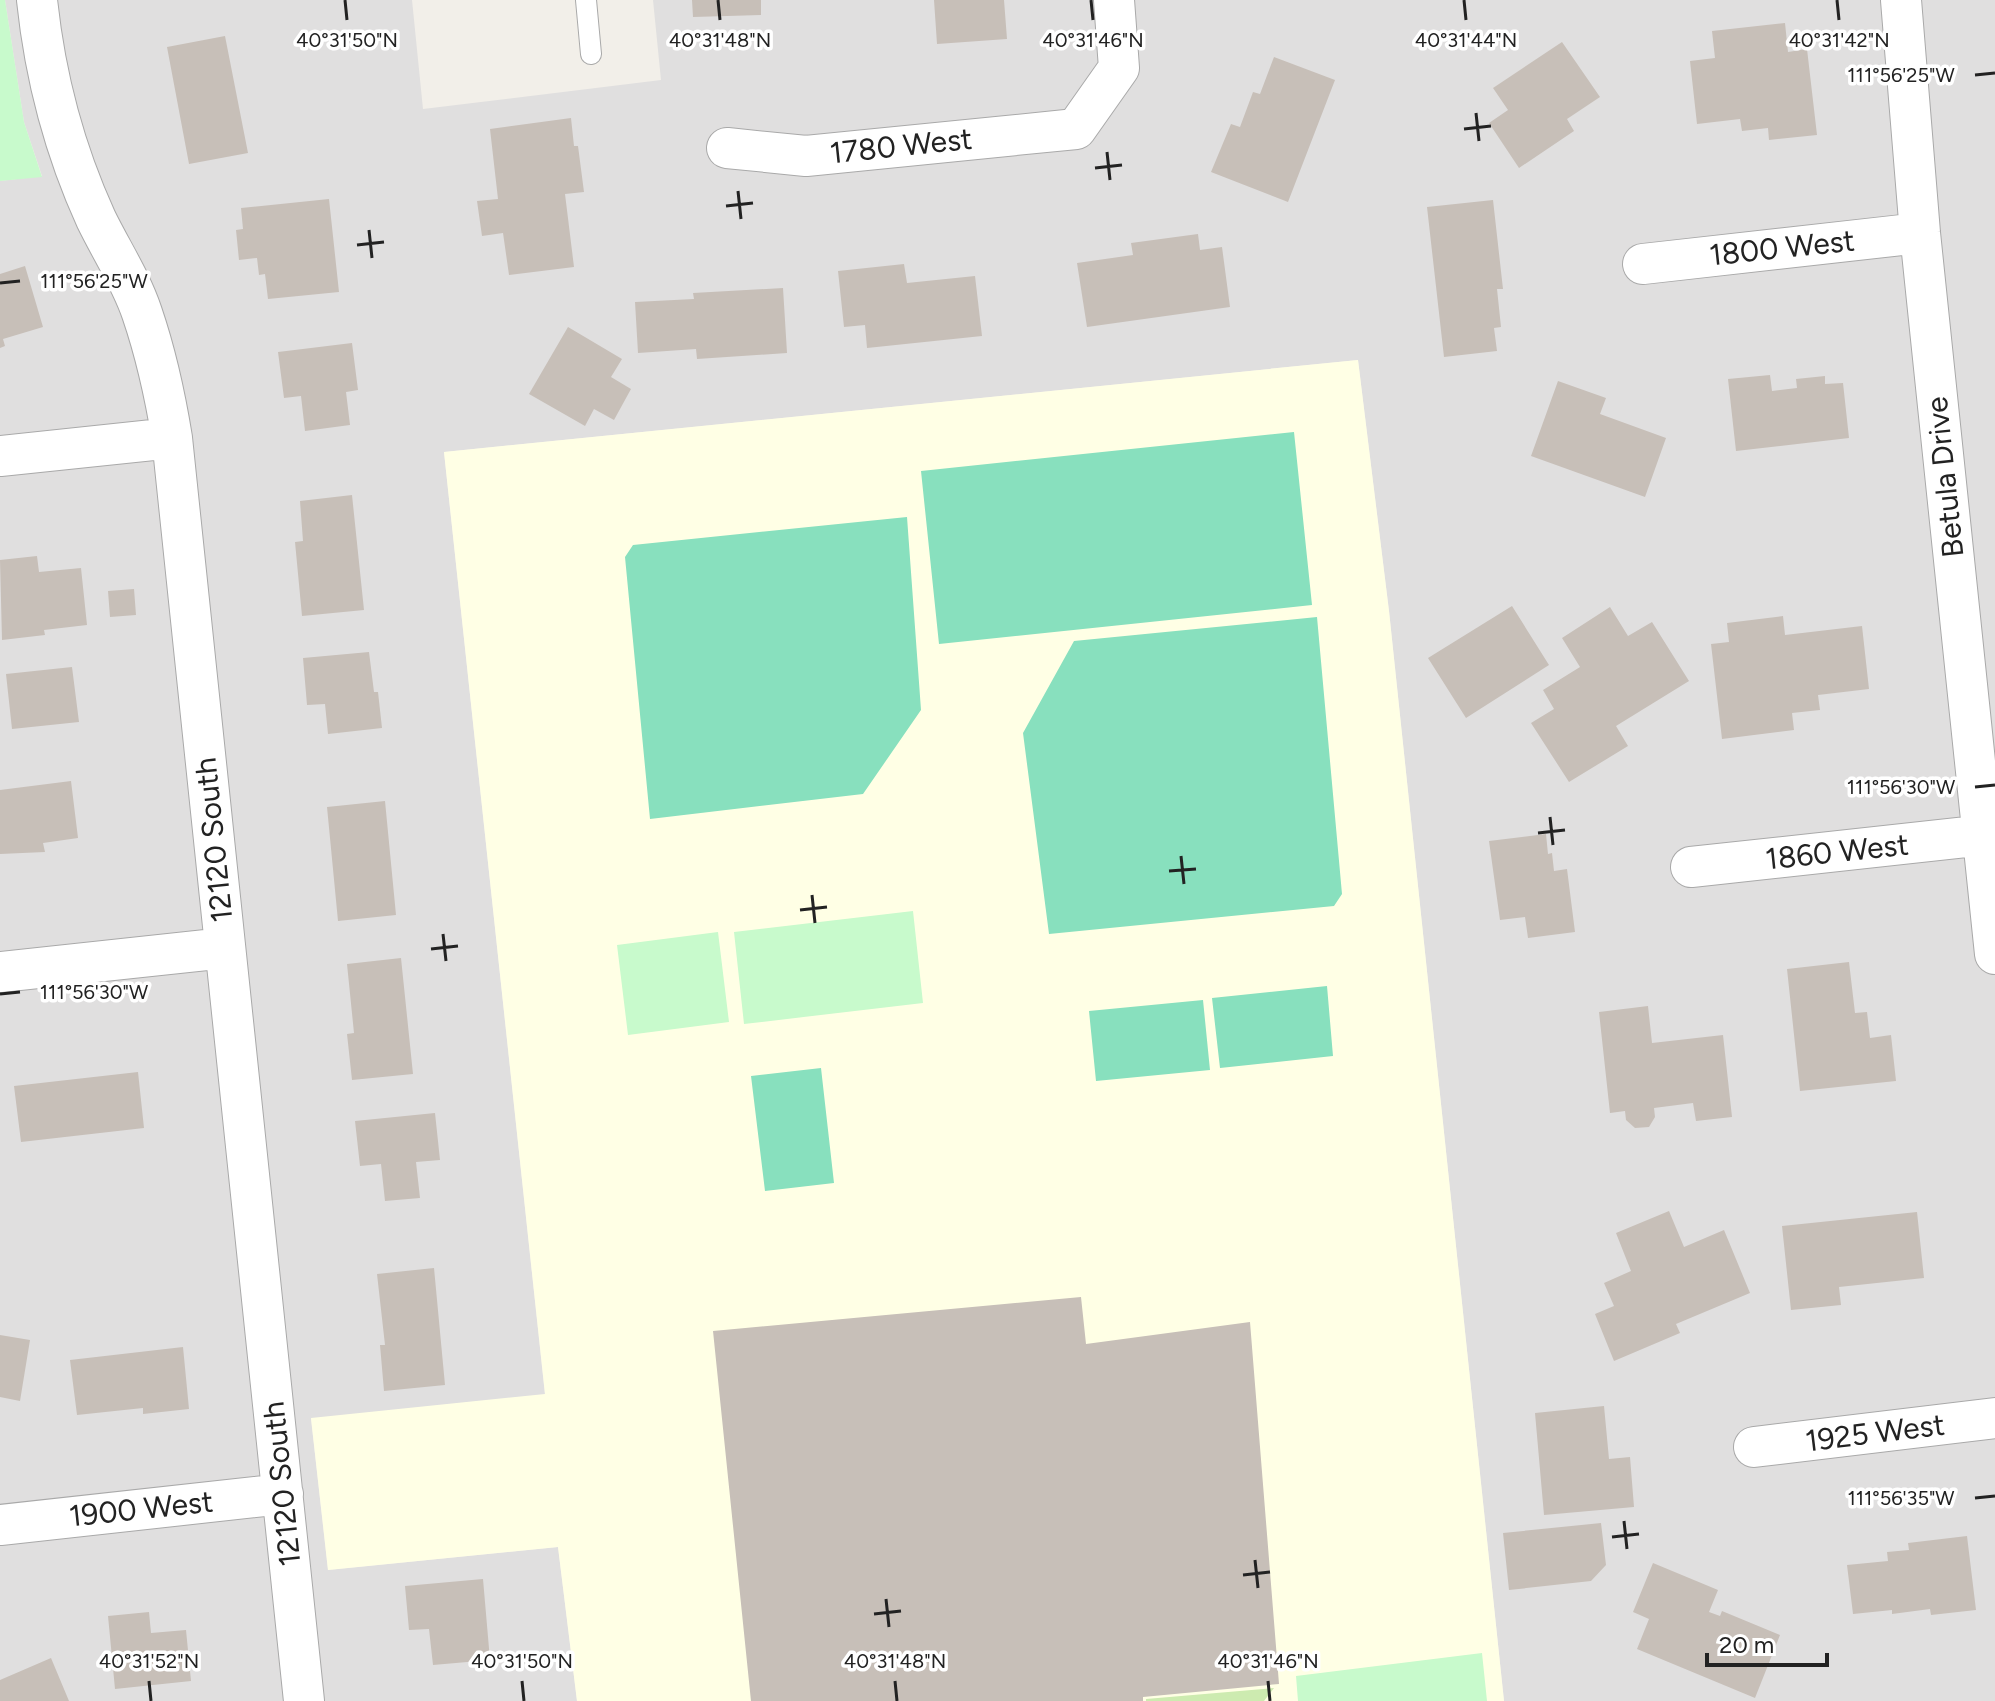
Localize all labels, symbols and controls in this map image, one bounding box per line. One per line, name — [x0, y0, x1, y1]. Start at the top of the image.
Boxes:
text: 40°31'50"N — [296, 28, 398, 52]
text: 40°31'48"N — [669, 28, 771, 52]
text: 40°31'46"N — [1042, 28, 1144, 52]
text: 40°31'44"N — [1415, 28, 1517, 52]
text: 40°31'42"N — [1788, 28, 1890, 52]
text: 111°56'25"W — [1847, 63, 1955, 87]
street label: 1780 West — [828, 120, 974, 171]
street label: 1800 West — [1707, 221, 1856, 274]
text: 111°56'25"W — [40, 269, 148, 293]
street label: Betula Drive — [1918, 395, 1971, 559]
street label: 12120 South — [186, 756, 241, 924]
text: 111°56'30"W — [1847, 775, 1955, 799]
street label: 1860 West — [1764, 826, 1910, 877]
text: 111°56'30"W — [40, 980, 148, 1004]
street label: 12120 South — [254, 1400, 309, 1568]
street label: 1925 West — [1803, 1406, 1947, 1459]
street label: 1900 West — [67, 1483, 215, 1534]
text: 111°56'35"W — [1848, 1486, 1954, 1510]
scale bar — [1707, 1617, 1827, 1667]
text: 20 m — [1719, 1630, 1774, 1659]
text: 40°31'52"N — [99, 1649, 199, 1673]
text: 40°31'50"N — [471, 1649, 573, 1673]
text: 40°31'48"N — [844, 1649, 946, 1673]
text: 40°31'46"N — [1217, 1649, 1319, 1673]

